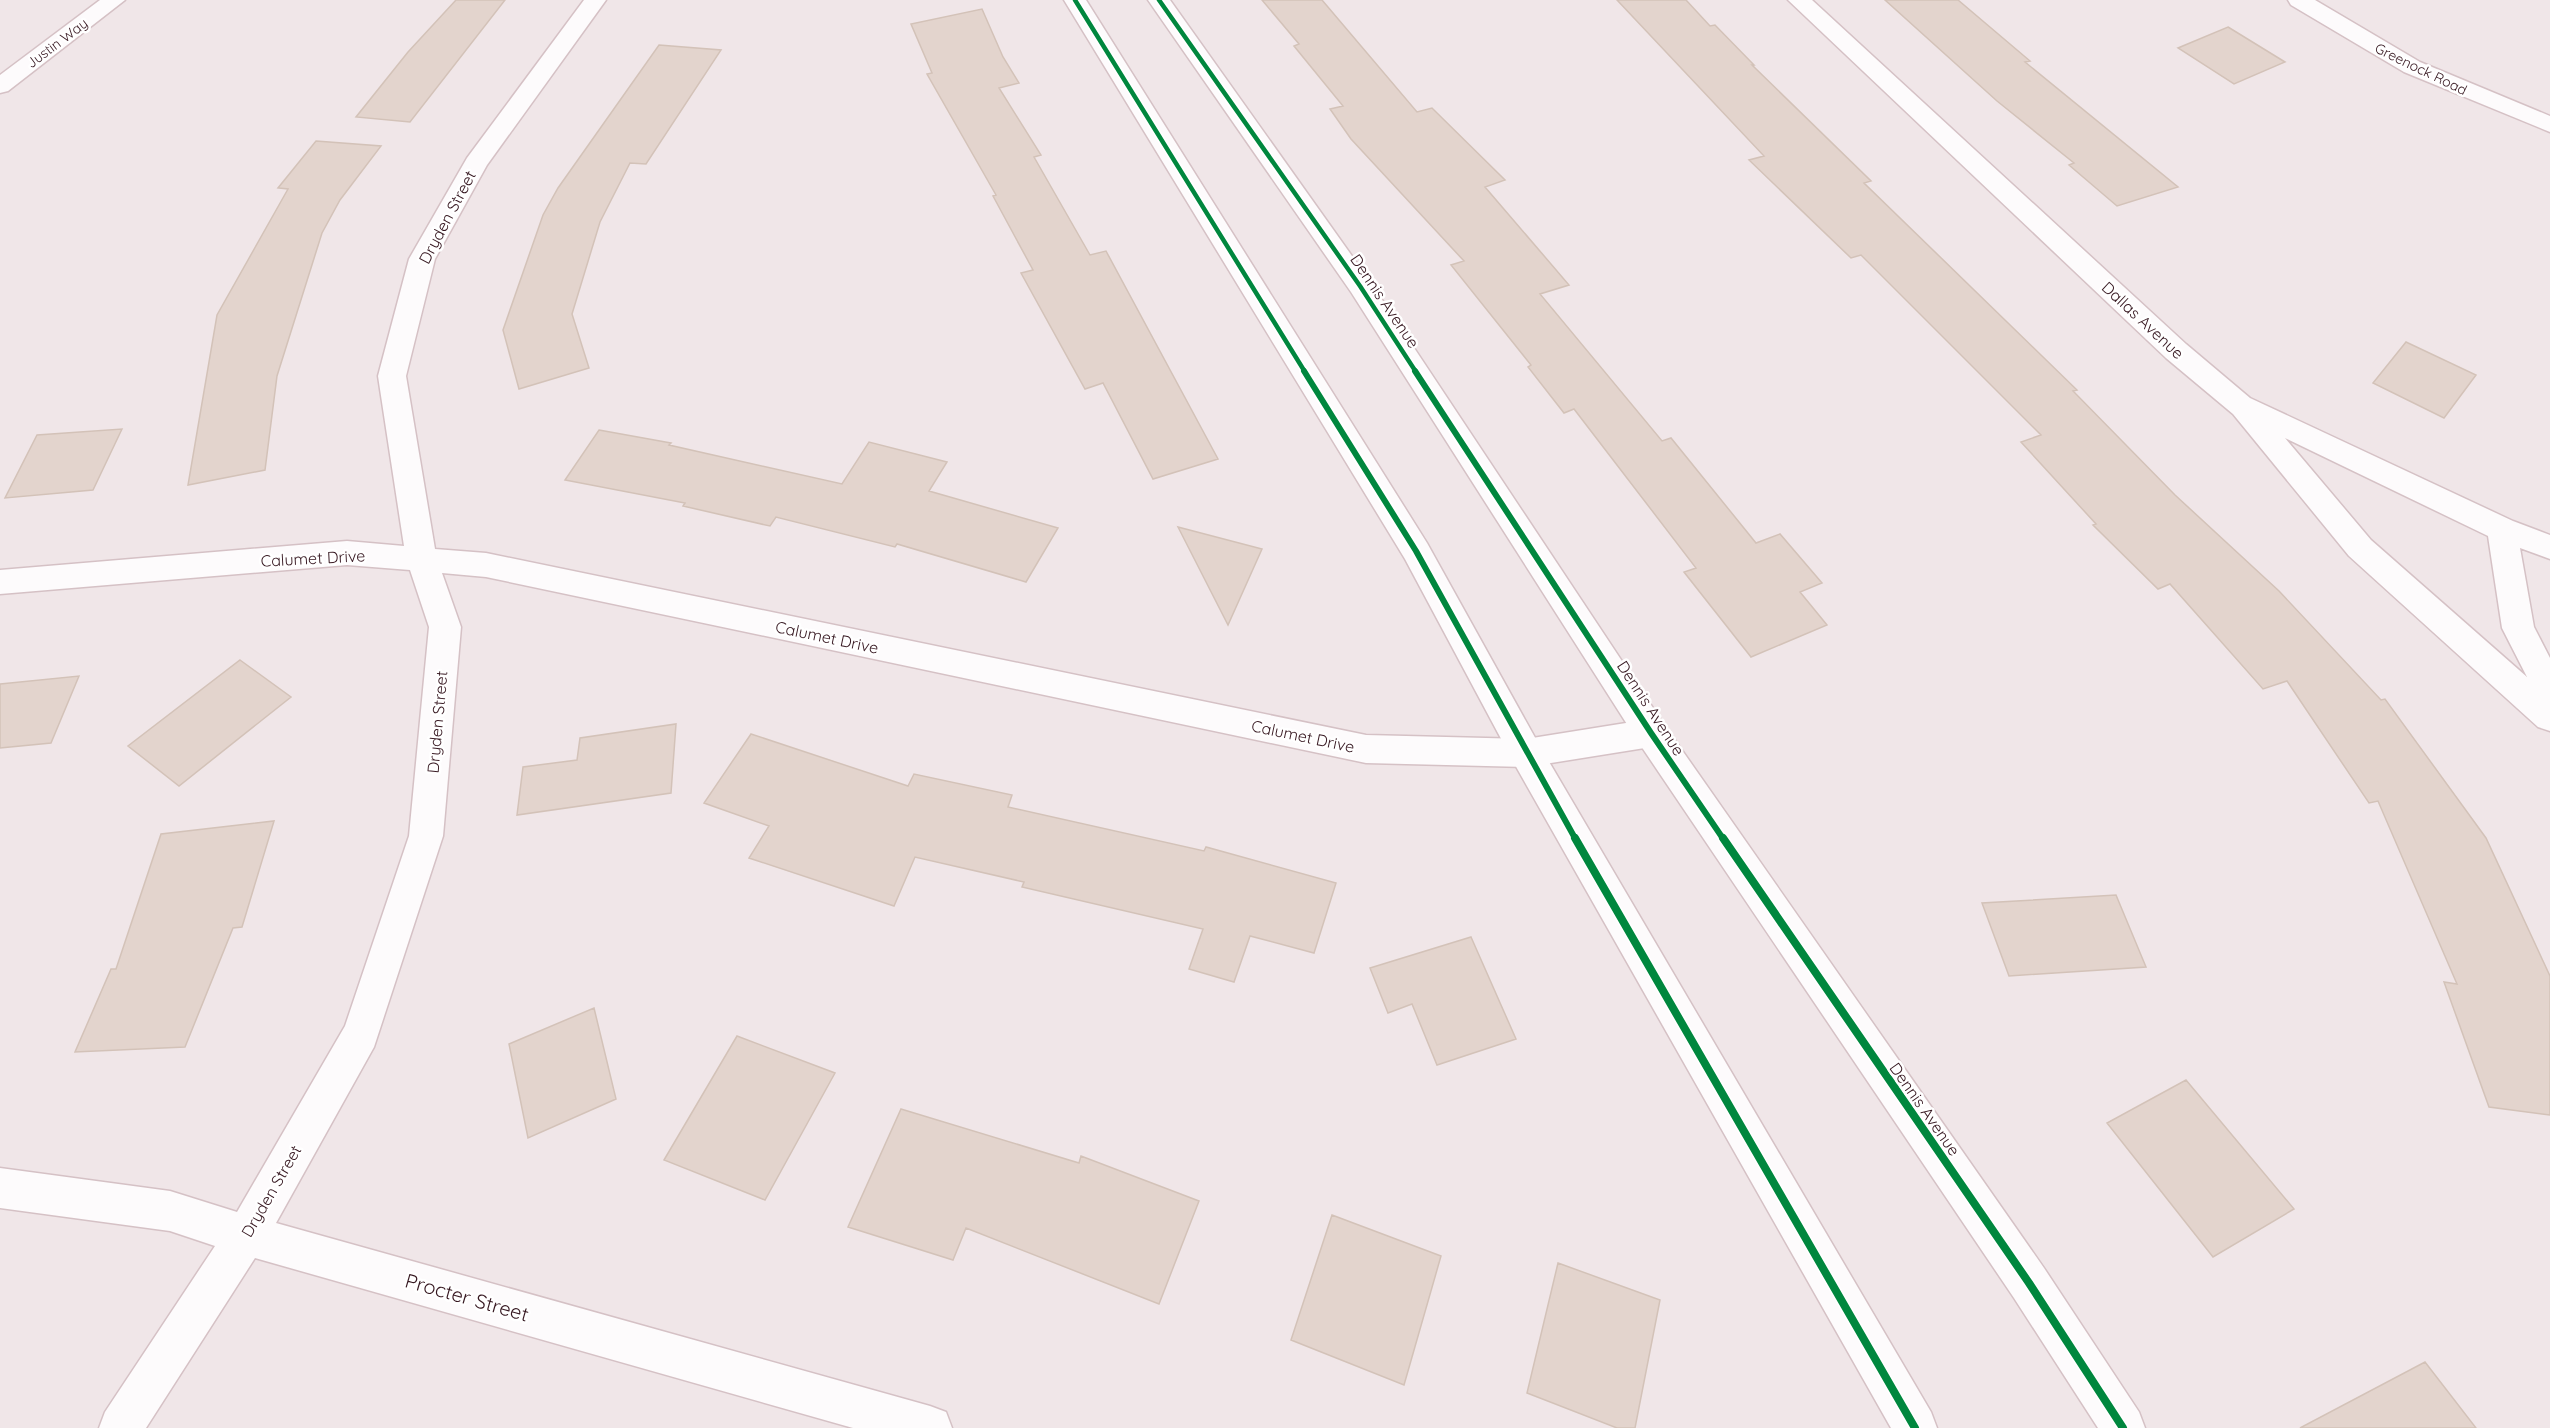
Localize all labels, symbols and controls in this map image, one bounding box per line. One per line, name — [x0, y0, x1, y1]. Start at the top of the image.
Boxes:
street label: Justin Way — [23, 14, 91, 72]
street label: Greenock Road — [2372, 39, 2470, 99]
street label: Dryden Street — [414, 167, 480, 267]
street label: Dennis Avenue — [1346, 250, 1424, 352]
street label: Dallas Avenue — [2098, 277, 2188, 363]
street label: Calumet Drive — [260, 545, 366, 571]
street label: Calumet Drive — [774, 616, 880, 658]
street label: Dennis Avenue — [1613, 657, 1689, 759]
street label: Dryden Street — [423, 670, 451, 774]
street label: Calumet Drive — [1250, 715, 1356, 757]
street label: Dennis Avenue — [1885, 1059, 1965, 1159]
street label: Dryden Street — [237, 1142, 305, 1240]
street label: Procter Street — [402, 1267, 532, 1327]

